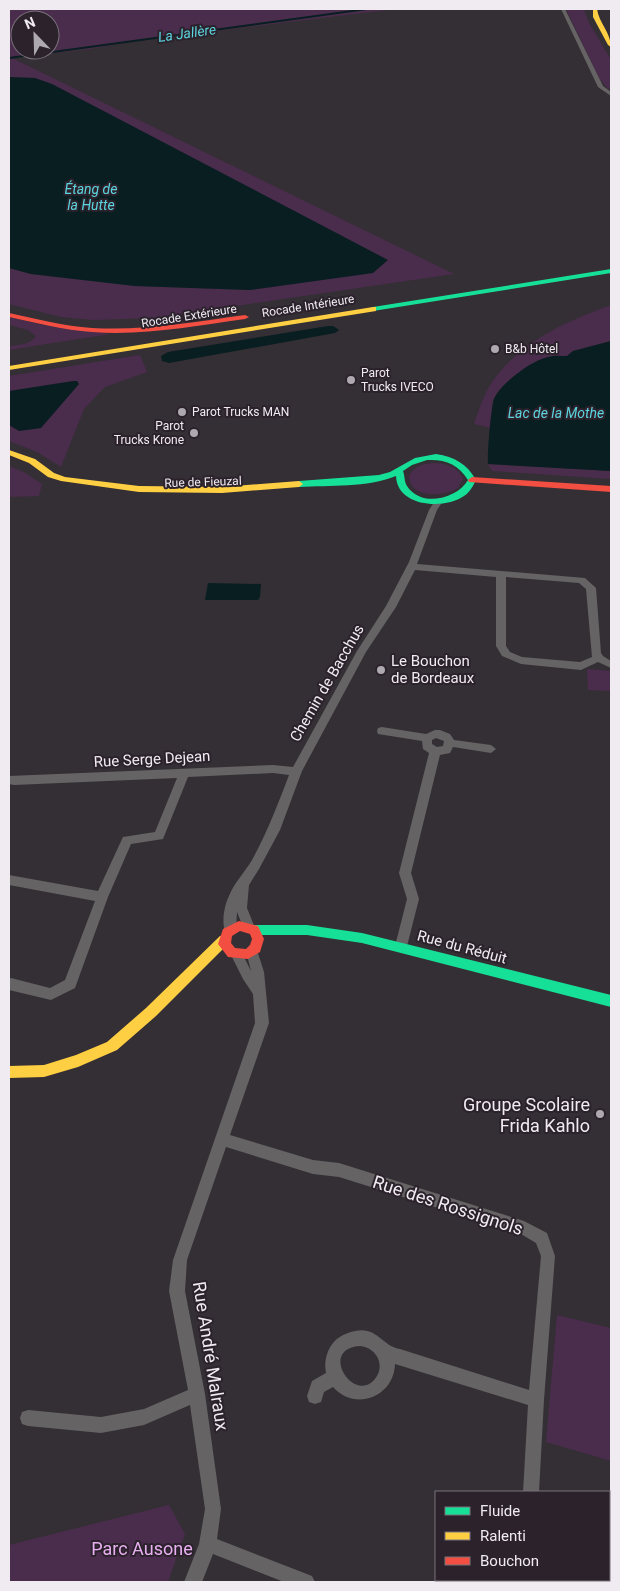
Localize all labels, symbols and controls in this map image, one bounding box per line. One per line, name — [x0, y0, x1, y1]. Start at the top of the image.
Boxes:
north arrow — [10, 10, 60, 60]
text: N — [22, 14, 38, 32]
water label: La Jallère — [157, 21, 217, 45]
water label: Étang de la Hutte — [65, 180, 117, 213]
street label: Rocade Intérieure — [261, 292, 355, 320]
street label: Rocade Extérieure — [140, 302, 238, 330]
place label: B&b Hôtel — [505, 342, 558, 356]
marker: B&b Hôtel — [489, 343, 501, 355]
place label: Parot Trucks IVECO — [361, 366, 434, 394]
marker: Parot Trucks IVECO — [345, 374, 357, 386]
place label: Parot Trucks MAN — [192, 405, 289, 419]
water label: Lac de la Mothe — [508, 405, 604, 421]
marker: Parot Trucks MAN — [176, 406, 188, 418]
place label: Parot Trucks Krone — [114, 419, 184, 447]
marker: Parot Trucks Krone — [188, 427, 200, 439]
street label: Rue de Fieuzal — [164, 474, 242, 490]
street label: Chemin de Bacchus — [286, 621, 368, 745]
place label: Le Bouchon de Bordeaux — [391, 652, 475, 687]
marker: Le Bouchon de Bordeaux — [375, 664, 387, 676]
street label: Rue Serge Dejean — [93, 747, 211, 771]
street label: Rue du Réduit — [415, 926, 509, 968]
place label: Groupe Scolaire Frida Kahlo — [463, 1094, 590, 1136]
marker: Groupe Scolaire Frida Kahlo — [594, 1108, 606, 1120]
street label: Rue des Rossignols — [370, 1171, 526, 1239]
street label: Rue André Malraux — [189, 1280, 233, 1432]
legend — [435, 1491, 610, 1581]
text: Fluide — [480, 1502, 520, 1520]
text: Ralenti — [480, 1527, 526, 1545]
park label: Parc Ausone — [91, 1538, 193, 1559]
text: Bouchon — [480, 1552, 539, 1570]

